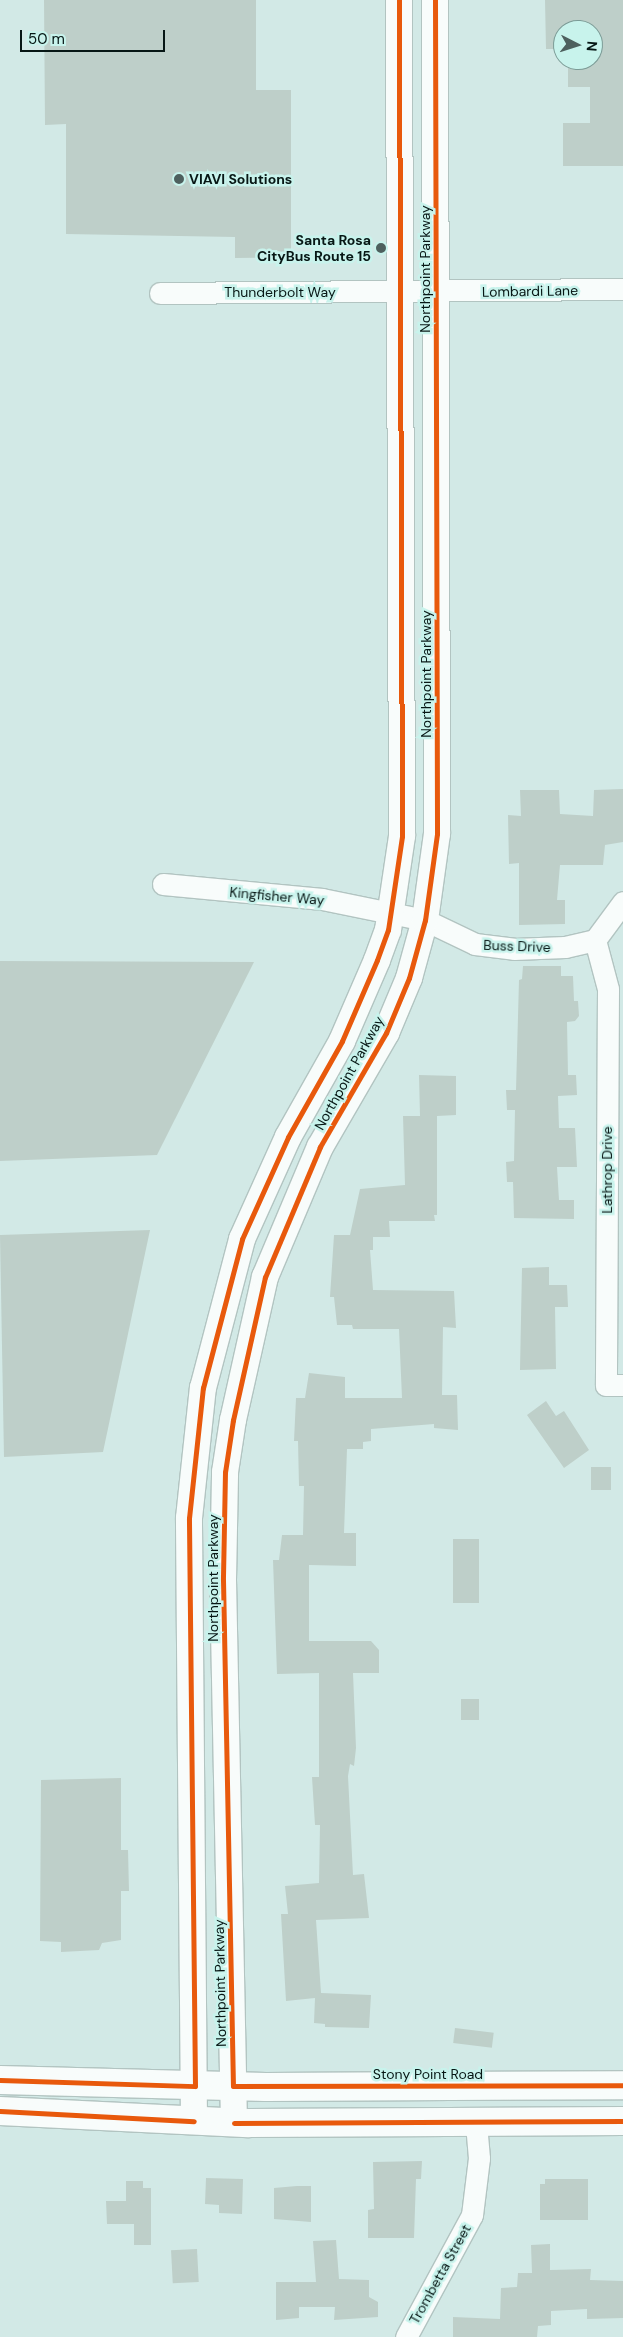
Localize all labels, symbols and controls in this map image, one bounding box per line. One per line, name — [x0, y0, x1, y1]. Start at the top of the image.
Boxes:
scale bar — [22, 20, 168, 52]
north arrow — [553, 20, 603, 70]
text: 50 m — [28, 29, 65, 49]
text: N — [583, 40, 601, 52]
place label: VIAVI Solutions — [189, 171, 292, 187]
marker: VIAVI Solutions — [173, 173, 185, 185]
street label: Northpoint Parkway — [417, 205, 433, 333]
place label: Santa Rosa CityBus Route 15 — [257, 232, 371, 264]
marker: Santa Rosa CityBus Route 15 — [375, 242, 387, 254]
street label: Lombardi Lane — [482, 282, 578, 300]
street label: Thunderbolt Way — [224, 284, 336, 300]
street label: Northpoint Parkway — [418, 610, 434, 738]
street label: Kingfisher Way — [229, 883, 325, 909]
street label: Buss Drive — [483, 936, 551, 956]
street label: Northpoint Parkway — [311, 1013, 387, 1133]
street label: Lathrop Drive — [599, 1126, 615, 1214]
street label: Northpoint Parkway — [205, 1514, 221, 1642]
street label: Northpoint Parkway — [210, 1919, 230, 2047]
street label: Stony Point Road — [373, 2066, 483, 2082]
street label: Trombetta Street — [406, 2221, 474, 2327]

